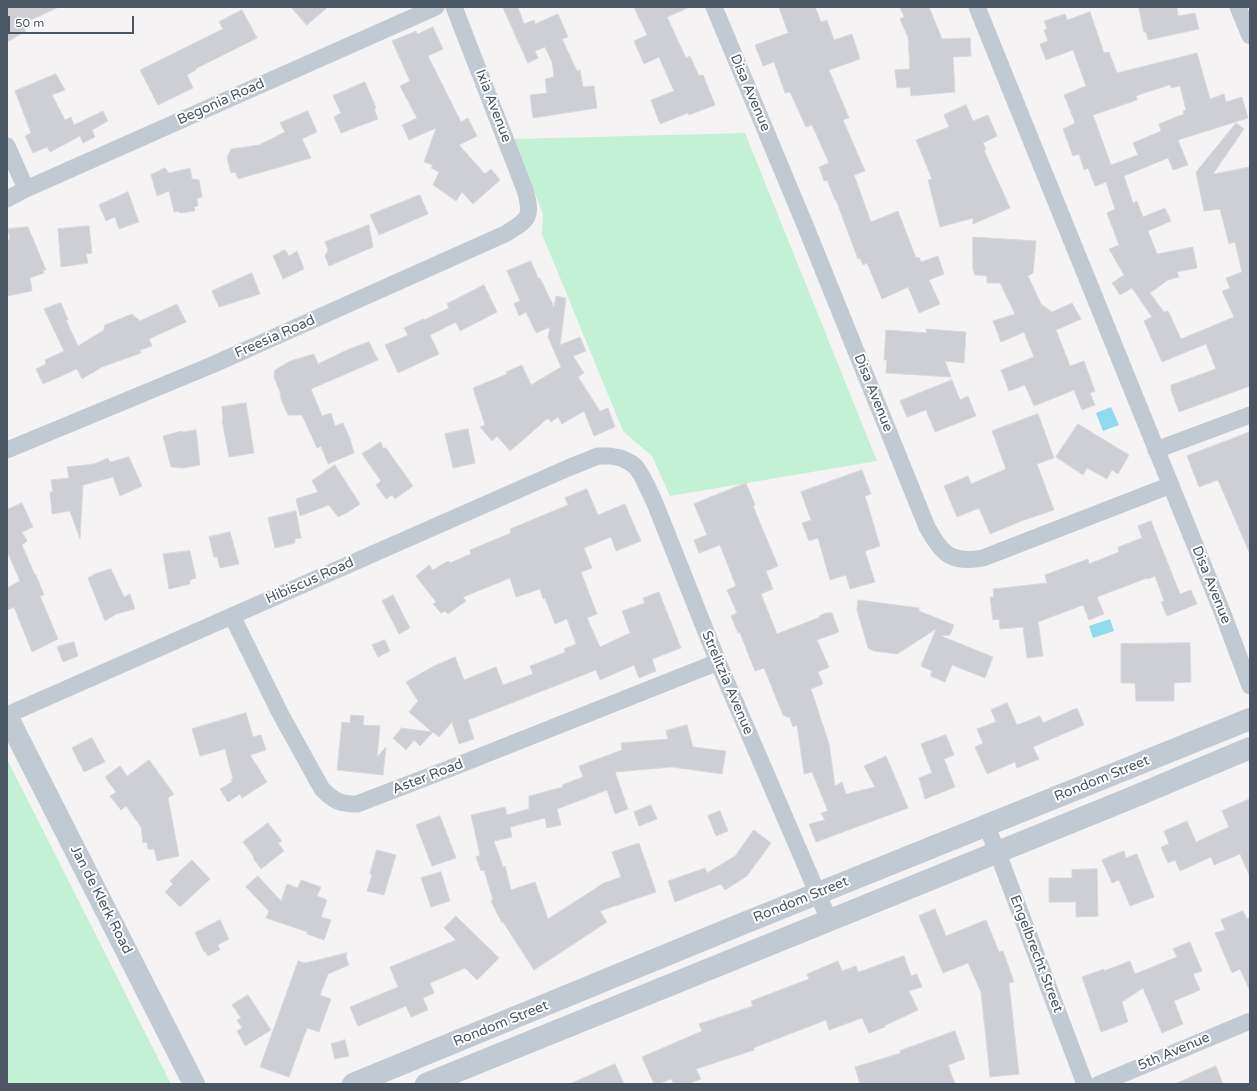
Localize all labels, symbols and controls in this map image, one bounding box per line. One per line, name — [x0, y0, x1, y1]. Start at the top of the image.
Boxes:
scale bar — [10, 8, 136, 34]
text: 50 m — [15, 16, 44, 30]
street label: Disa Avenue — [726, 52, 774, 134]
street label: Ixia Avenue — [471, 67, 515, 145]
street label: Begonia Road — [175, 75, 267, 129]
street label: Freesia Road — [232, 312, 318, 362]
street label: Disa Avenue — [850, 352, 896, 434]
street label: Disa Avenue — [1188, 544, 1234, 626]
street label: Hibiscus Road — [263, 554, 357, 608]
street label: Strelitzia Avenue — [698, 629, 756, 737]
street label: Rondom Street — [1052, 752, 1152, 806]
street label: Aster Road — [390, 756, 466, 798]
street label: Jan de Klerk Road — [66, 843, 136, 957]
street label: Rondom Street — [751, 873, 851, 927]
street label: Engelbrecht Street — [1006, 893, 1066, 1015]
street label: Rondom Street — [451, 997, 551, 1051]
street label: 5th Avenue — [1136, 1029, 1212, 1075]

